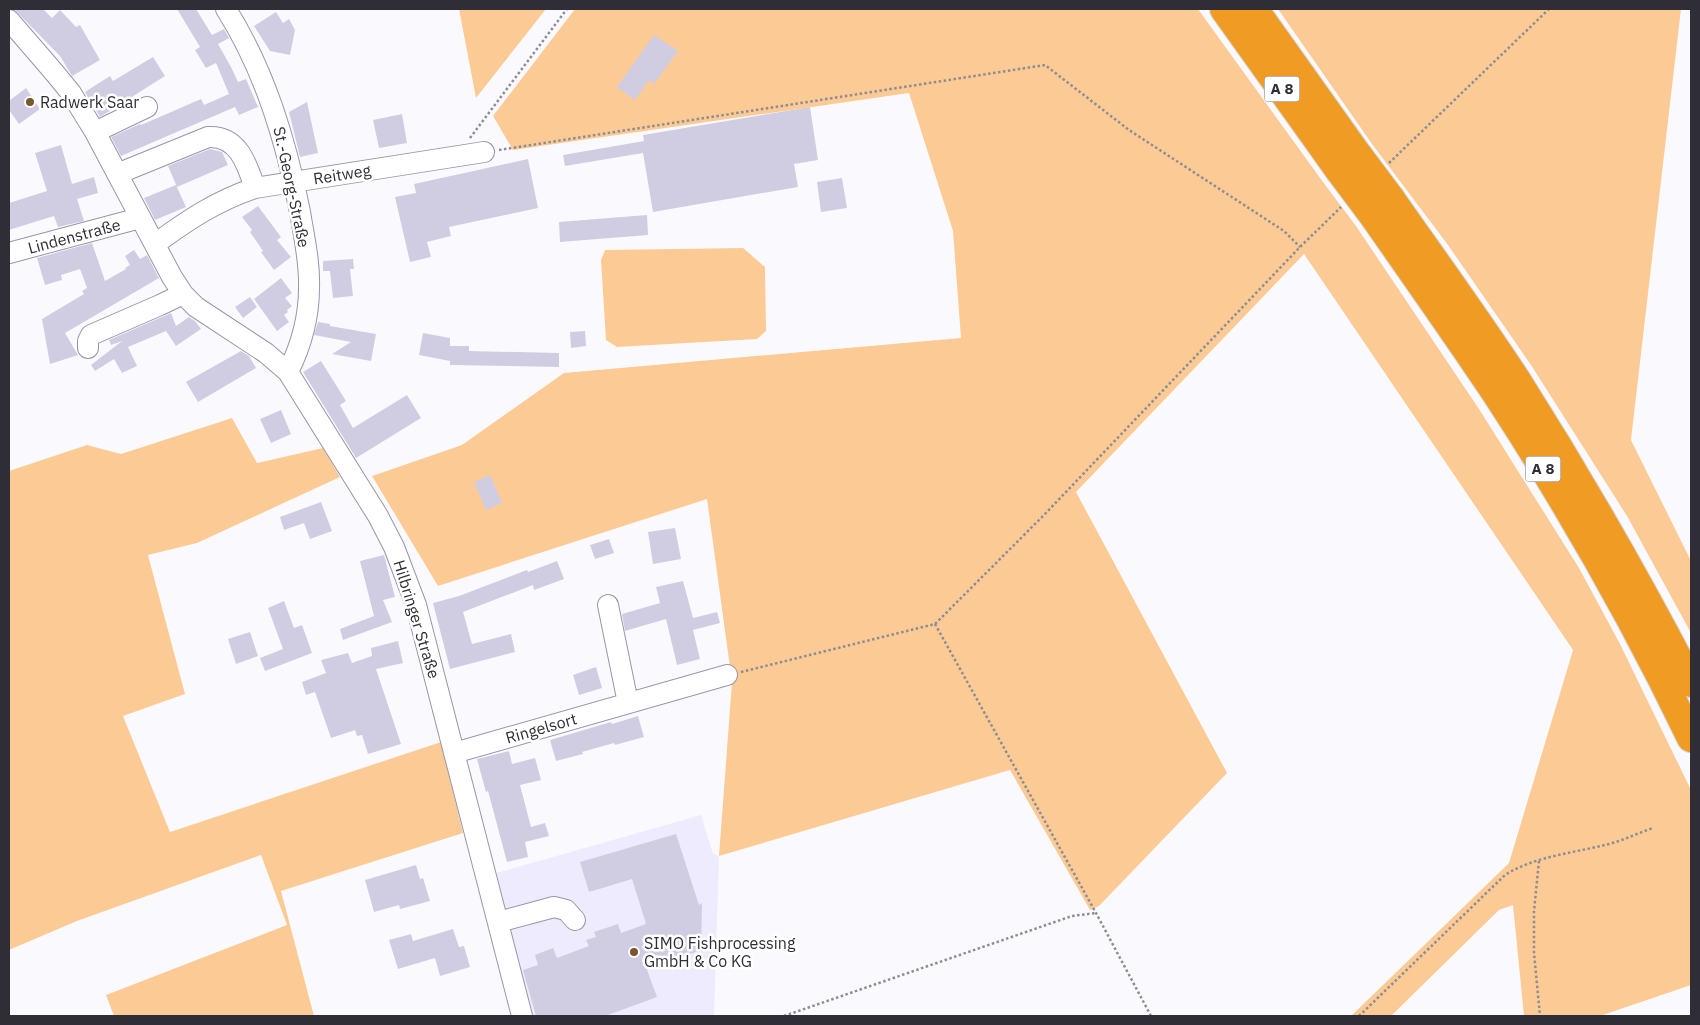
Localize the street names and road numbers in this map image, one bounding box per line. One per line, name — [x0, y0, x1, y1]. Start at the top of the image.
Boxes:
road number: A 8 — [1264, 76, 1300, 102]
street label: St.-Georg-Straße — [269, 125, 315, 249]
street label: Reitweg — [312, 160, 373, 188]
street label: Lindenstraße — [26, 214, 123, 258]
road number: A 8 — [1526, 456, 1560, 482]
street label: Hilbringer Straße — [389, 557, 445, 681]
street label: Ringelsort — [503, 708, 579, 748]

